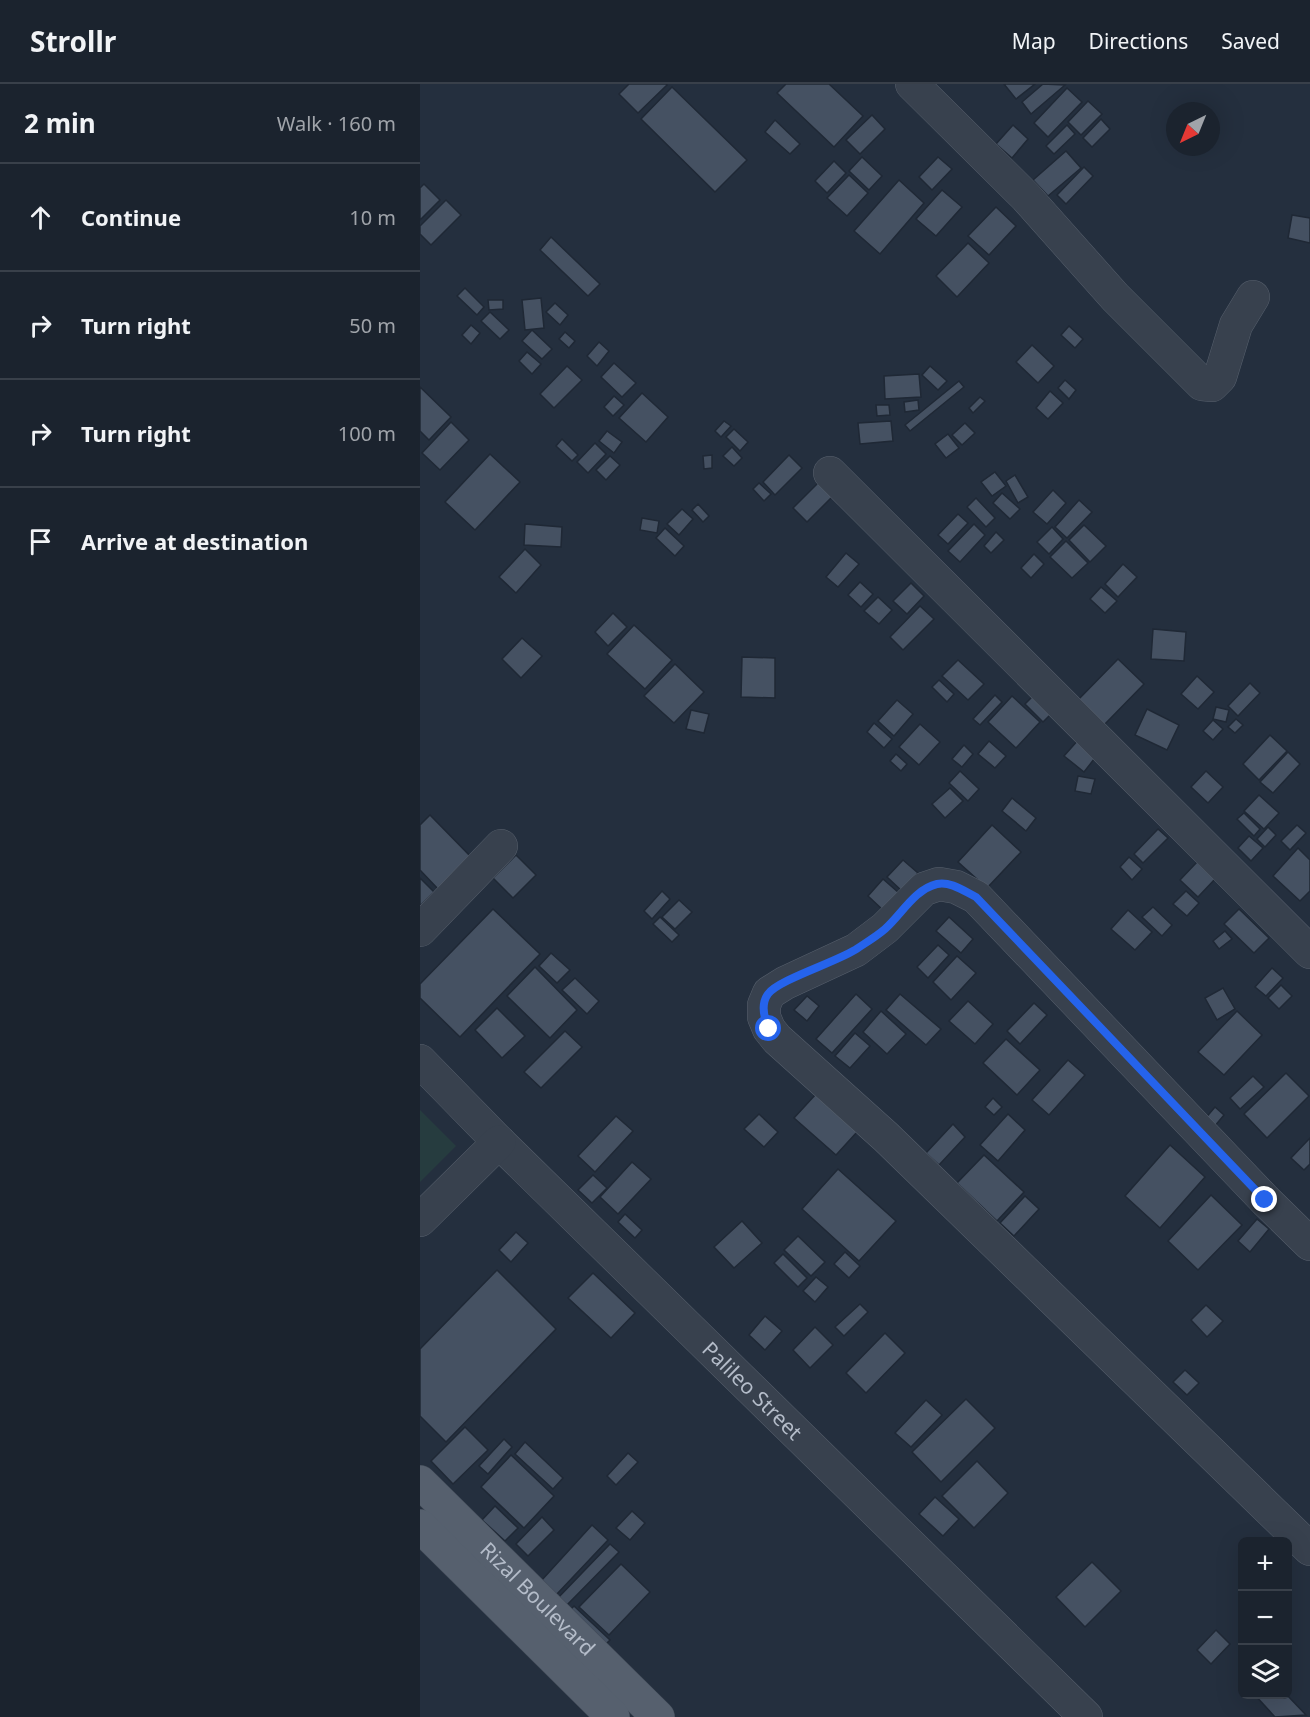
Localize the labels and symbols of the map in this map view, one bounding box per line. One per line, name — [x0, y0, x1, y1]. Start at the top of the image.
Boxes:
north arrow — [1166, 102, 1220, 156]
route start — [755, 1015, 781, 1041]
route end — [1251, 1186, 1277, 1212]
street label: Palileo Street — [696, 1335, 809, 1446]
street label: Rizal Boulevard — [475, 1536, 602, 1662]

